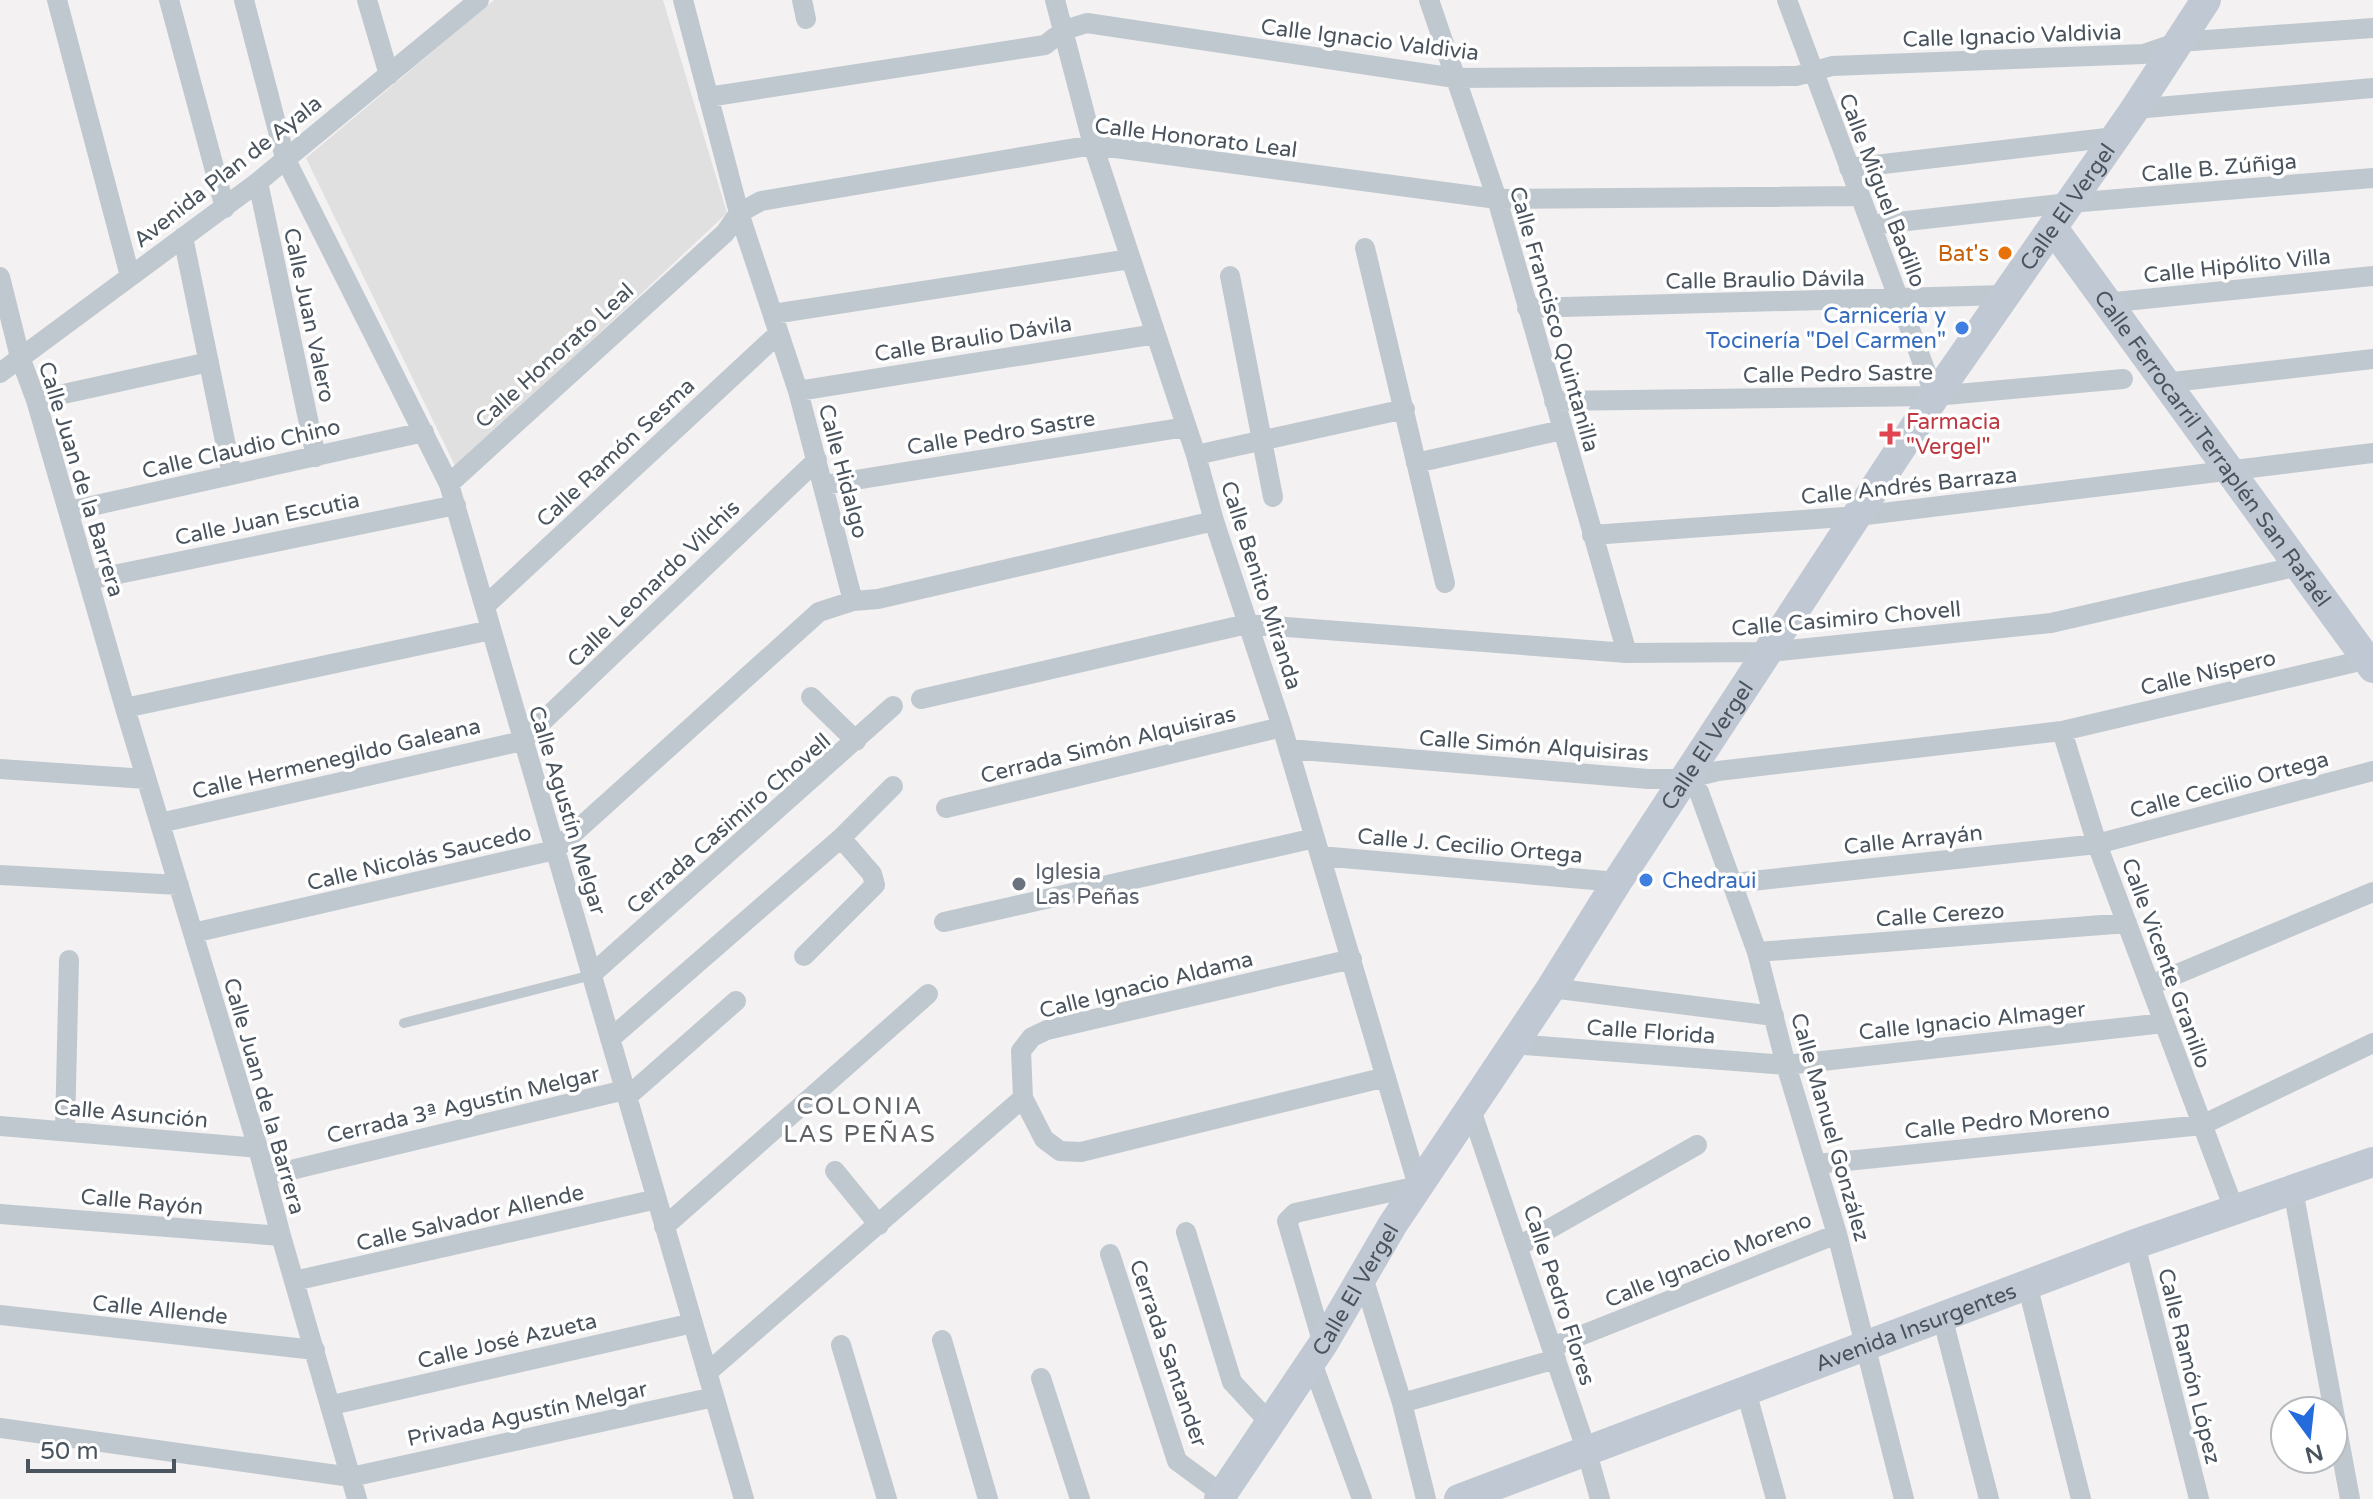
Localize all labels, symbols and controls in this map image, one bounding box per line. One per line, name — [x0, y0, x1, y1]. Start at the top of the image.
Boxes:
street label: Calle Ignacio Valdivia — [1259, 14, 1480, 66]
street label: Calle Ignacio Valdivia — [1902, 19, 2122, 53]
street label: Avenida Plan de Ayala — [128, 90, 327, 253]
street label: Calle Miguel Badillo — [1833, 90, 1931, 291]
street label: Calle Honorato Leal — [1093, 113, 1299, 163]
street label: Calle El Vergel — [2015, 139, 2121, 276]
street label: Calle B. Zúñiga — [2140, 148, 2298, 188]
street label: Calle Francisco Quintanilla — [1504, 184, 1604, 455]
street label: Calle Juan Valero — [278, 226, 340, 405]
place label: Bat's — [1938, 241, 1989, 267]
street label: Calle Hipólito Villa — [2142, 243, 2332, 289]
marker: Bat's — [1996, 244, 2014, 262]
street label: Calle Braulio Dávila — [1665, 265, 1865, 295]
street label: Calle Honorato Leal — [470, 278, 639, 434]
street label: Calle Ferrocarril Terraplén San Rafaél — [2088, 285, 2336, 612]
place label: Carnicería y Tocinería "Del Carmen" — [1706, 303, 1946, 354]
street label: Calle Braulio Dávila — [873, 311, 1074, 367]
marker: Carnicería y Tocinería "Del Carmen" — [1953, 319, 1971, 337]
street label: Calle Juan de la Barrera — [33, 358, 129, 600]
street label: Calle Pedro Sastre — [1743, 359, 1933, 389]
street label: Calle Ramón Sesma — [531, 373, 700, 533]
street label: Calle Hidalgo — [813, 401, 873, 541]
street label: Calle Pedro Sastre — [905, 405, 1097, 461]
place label: Farmacia "Vergel" — [1906, 409, 2001, 460]
street label: Calle Claudio Chino — [140, 414, 343, 484]
marker: Farmacia "Vergel" — [1881, 425, 1899, 443]
street label: Calle Andrés Barraza — [1800, 462, 2019, 510]
street label: Calle Benito Miranda — [1215, 478, 1307, 693]
street label: Calle Juan Escutia — [173, 487, 362, 551]
street label: Calle Leonardo Vilchis — [562, 495, 745, 673]
street label: Calle Casimiro Chovell — [1730, 596, 1962, 642]
street label: Calle Níspero — [2138, 645, 2278, 701]
street label: Calle El Vergel — [1656, 676, 1759, 815]
street label: Cerrada Simón Alquisiras — [978, 701, 1238, 789]
street label: Calle Agustín Melgar — [523, 703, 611, 919]
street label: Calle Hermenegildo Galeana — [189, 713, 483, 805]
street label: Calle Simón Alquisiras — [1418, 725, 1650, 767]
street label: Cerrada Casimiro Chovell — [621, 728, 836, 919]
street label: Calle Cecilio Ortega — [2127, 746, 2331, 824]
street label: Calle Nicolás Saucedo — [305, 820, 534, 896]
street label: Calle Arrayán — [1842, 820, 1984, 860]
street label: Calle J. Cecilio Ortega — [1356, 823, 1584, 869]
street label: Calle Vicente Granillo — [2116, 855, 2216, 1072]
place label: Iglesia Las Peñas — [1035, 859, 1140, 910]
place label: Chedraui — [1662, 868, 1757, 894]
marker: Chedraui — [1637, 871, 1655, 889]
marker: Iglesia Las Peñas — [1010, 875, 1028, 893]
street label: Calle Cerezo — [1875, 898, 2005, 932]
street label: Calle Ignacio Aldama — [1037, 946, 1256, 1024]
street label: Calle Juan de la Barrera — [218, 975, 310, 1218]
street label: Calle Ignacio Almager — [1857, 996, 2087, 1046]
street label: Calle Manuel González — [1785, 1010, 1875, 1245]
street label: Calle Florida — [1586, 1015, 1716, 1049]
street label: Cerrada 3ª Agustín Melgar — [324, 1061, 603, 1149]
district label: COLONIA LAS PEÑAS — [783, 1092, 937, 1149]
street label: Calle Asunción — [53, 1094, 209, 1134]
street label: Calle Pedro Moreno — [1903, 1097, 2111, 1145]
street label: Calle Salvador Allende — [354, 1179, 587, 1257]
street label: Calle Rayón — [79, 1184, 204, 1220]
street label: Calle Pedro Flores — [1518, 1202, 1600, 1389]
street label: Calle Ignacio Moreno — [1601, 1207, 1815, 1313]
street label: Calle El Vergel — [1307, 1219, 1404, 1361]
street label: Cerrada Santander — [1124, 1256, 1213, 1451]
street label: Calle Ramón López — [2152, 1266, 2226, 1467]
street label: Avenida Insurgentes — [1812, 1278, 2020, 1377]
street label: Calle Allende — [91, 1290, 229, 1330]
street label: Calle José Azueta — [415, 1308, 599, 1374]
street label: Privada Agustín Melgar — [405, 1376, 650, 1452]
north arrow — [2269, 1395, 2349, 1475]
scale bar — [28, 1423, 174, 1473]
text: 50 m — [40, 1437, 98, 1466]
text: N — [2302, 1439, 2326, 1468]

